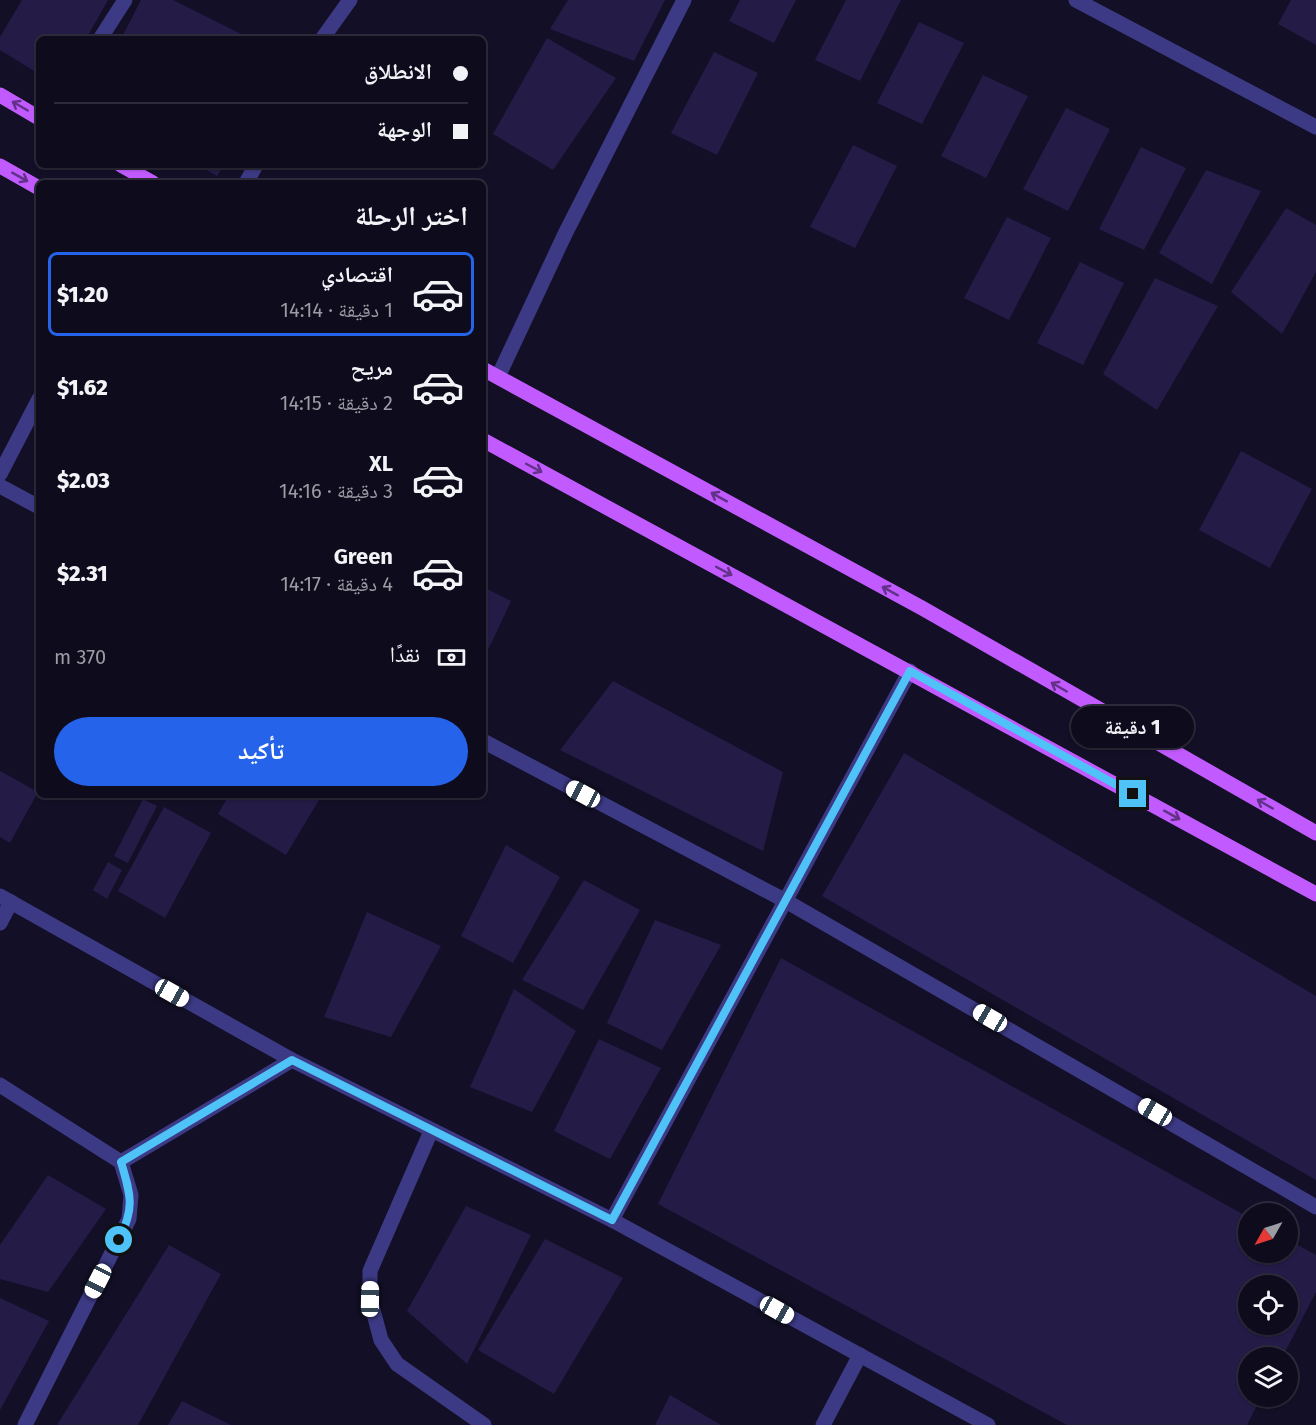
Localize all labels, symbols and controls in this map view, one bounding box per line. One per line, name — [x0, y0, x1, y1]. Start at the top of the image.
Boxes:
text: الانطلاق — [364, 58, 432, 85]
one-way arrow — [11, 100, 28, 112]
text: الوجهة — [377, 116, 432, 143]
one-way arrow — [10, 172, 28, 183]
text: اختر الرحلة — [355, 200, 468, 232]
text: اقتصادي — [321, 261, 393, 288]
icon: car — [411, 267, 465, 321]
text: $1.20 — [57, 281, 109, 308]
text: 1 دقيقة · 14:14 — [280, 298, 393, 322]
text: مريح — [350, 354, 393, 381]
icon: car — [411, 360, 465, 414]
text: $1.62 — [57, 374, 108, 401]
text: 2 دقيقة · 14:15 — [280, 391, 393, 415]
text: XL — [369, 450, 393, 477]
icon: car — [411, 453, 465, 507]
one-way arrow — [525, 463, 543, 474]
text: $2.03 — [57, 467, 110, 494]
text: 3 دقيقة · 14:16 — [279, 479, 393, 503]
one-way arrow — [710, 491, 728, 502]
text: Green — [334, 543, 393, 570]
icon: car — [411, 546, 465, 600]
text: $2.31 — [57, 560, 108, 587]
one-way arrow — [715, 566, 733, 577]
text: 4 دقيقة · 14:17 — [280, 572, 393, 596]
one-way arrow — [882, 585, 899, 597]
text: نقدًا — [390, 641, 420, 668]
icon: cash — [435, 641, 468, 674]
text: 370 m — [54, 645, 106, 669]
one-way arrow — [1051, 681, 1069, 692]
callout: 1 دقيقة — [1072, 707, 1194, 749]
text: 1 دقيقة — [1104, 715, 1161, 739]
button: تأكيد — [54, 717, 468, 786]
car — [563, 778, 603, 810]
route end — [1119, 780, 1146, 807]
one-way arrow — [1257, 798, 1274, 810]
one-way arrow — [1163, 809, 1180, 821]
car — [152, 976, 192, 1010]
car — [970, 1001, 1010, 1035]
car — [1135, 1095, 1175, 1129]
north arrow — [1238, 1203, 1298, 1263]
map controls — [1238, 1203, 1298, 1407]
route start — [105, 1226, 132, 1253]
car — [82, 1261, 114, 1301]
button: locate — [1238, 1275, 1298, 1335]
car — [361, 1281, 379, 1317]
car — [757, 1293, 797, 1327]
button: layers — [1238, 1347, 1298, 1407]

